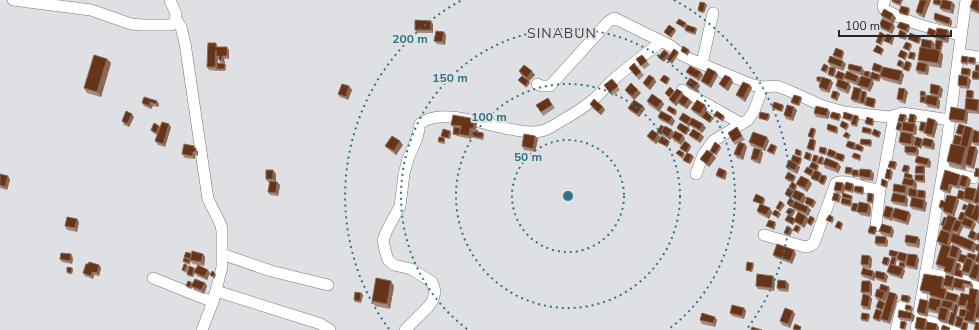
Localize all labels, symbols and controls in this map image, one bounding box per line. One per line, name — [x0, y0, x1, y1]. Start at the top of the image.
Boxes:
scale bar — [839, 12, 951, 38]
text: 100 m — [845, 18, 880, 34]
district label: SINABUN — [527, 24, 597, 43]
text: 200 m — [392, 31, 428, 47]
text: 150 m — [432, 70, 468, 86]
text: 100 m — [471, 109, 507, 125]
text: 50 m — [514, 149, 542, 165]
centre of rings — [561, 189, 575, 203]

